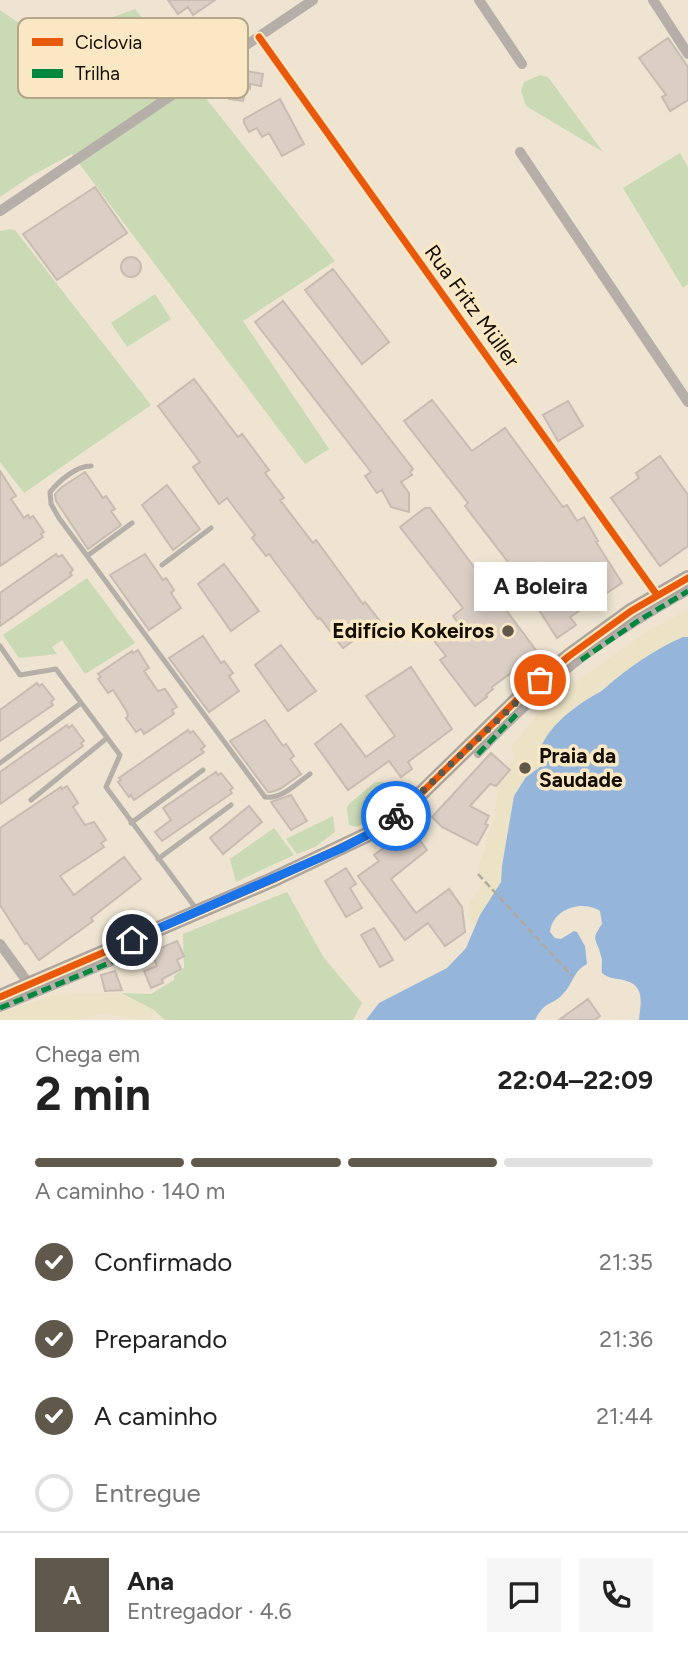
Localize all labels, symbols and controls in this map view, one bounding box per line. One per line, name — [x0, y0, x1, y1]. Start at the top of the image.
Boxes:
legend — [18, 18, 248, 98]
text: Ciclovia — [75, 31, 142, 54]
text: Trilha — [75, 62, 120, 85]
street label: Rua Fritz Müller — [420, 240, 525, 372]
callout: A Boleira — [474, 561, 606, 610]
text: A Boleira — [493, 572, 588, 600]
place label: Edifício Kokeiros — [332, 618, 494, 643]
marker: Edifício Kokeiros — [500, 623, 516, 639]
pin — [510, 650, 570, 710]
icon: bag — [521, 661, 559, 699]
place label: Praia da Saudade — [539, 743, 623, 792]
marker: Praia da Saudade — [517, 760, 533, 776]
courier — [361, 781, 431, 851]
icon: bike — [377, 797, 415, 835]
pin — [102, 910, 162, 970]
icon: home — [113, 921, 151, 959]
text: Chega em — [35, 1040, 140, 1068]
text: 22:04–22:09 — [498, 1064, 653, 1096]
text: 2 min — [35, 1066, 151, 1122]
text: A caminho · 140 m — [35, 1177, 225, 1205]
icon: check — [35, 1243, 73, 1281]
text: Confirmado — [94, 1246, 232, 1278]
text: 21:35 — [599, 1248, 653, 1276]
icon: check — [35, 1320, 73, 1358]
text: Preparando — [94, 1323, 227, 1355]
text: 21:36 — [599, 1325, 653, 1353]
icon: check — [35, 1397, 73, 1435]
text: A caminho — [94, 1400, 218, 1432]
text: 21:44 — [596, 1402, 653, 1430]
text: Entregue — [94, 1477, 201, 1509]
button: chat — [487, 1558, 561, 1632]
button: phone — [579, 1558, 653, 1632]
text: Ana — [127, 1565, 174, 1597]
text: A — [63, 1579, 81, 1611]
text: Entregador · 4.6 — [127, 1597, 292, 1625]

